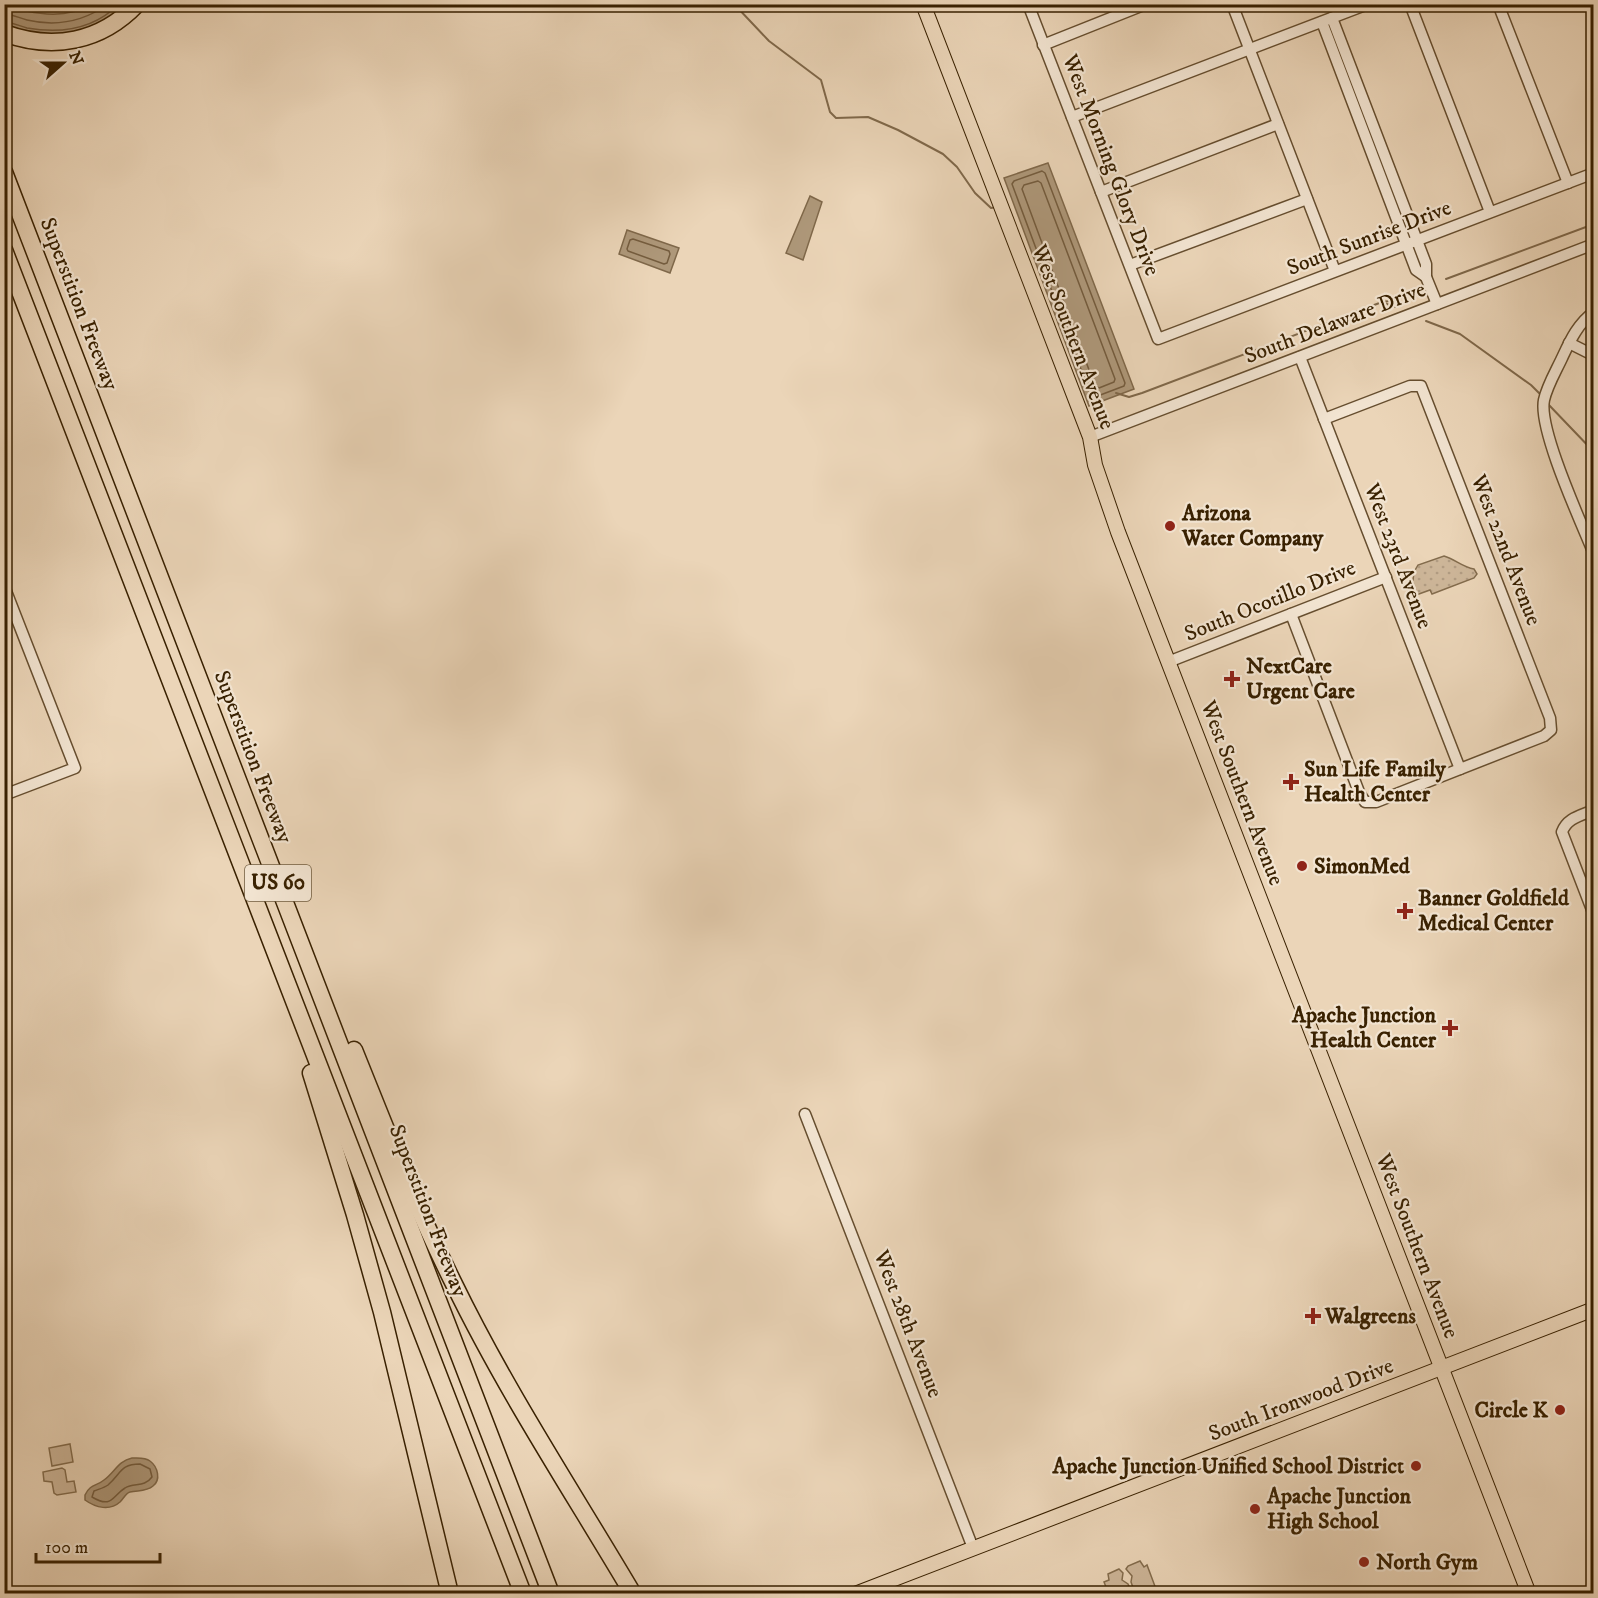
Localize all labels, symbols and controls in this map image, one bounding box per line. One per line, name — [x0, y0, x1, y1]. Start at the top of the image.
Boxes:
north arrow — [33, 33, 93, 93]
text: N — [64, 48, 88, 68]
street label: West Morning Glory Drive — [1056, 50, 1166, 279]
street label: South Sunrise Drive — [1283, 194, 1455, 282]
street label: Superstition Freeway — [34, 214, 125, 395]
street label: West Southern Avenue — [1025, 240, 1121, 433]
street label: South Delaware Drive — [1241, 276, 1429, 370]
street label: West 22nd Avenue — [1464, 470, 1547, 629]
street label: West 23rd Avenue — [1358, 479, 1438, 633]
place label: Arizona Water Company — [1181, 500, 1324, 552]
marker: Arizona Water Company — [1163, 519, 1177, 533]
street label: South Ocotillo Drive — [1180, 554, 1360, 648]
place label: NextCare Urgent Care — [1246, 653, 1355, 705]
street label: Superstition Freeway — [208, 667, 299, 848]
marker: NextCare Urgent Care — [1223, 670, 1241, 688]
street label: West Southern Avenue — [1194, 696, 1290, 889]
place label: Sun Life Family Health Center — [1304, 756, 1446, 808]
marker: Sun Life Family Health Center — [1282, 773, 1300, 791]
place label: SimonMed — [1314, 853, 1411, 880]
marker: SimonMed — [1295, 859, 1309, 873]
road number: US 60 — [245, 865, 311, 901]
place label: Banner Goldfield Medical Center — [1418, 885, 1570, 937]
marker: Banner Goldfield Medical Center — [1396, 902, 1414, 920]
place label: Apache Junction Health Center — [1291, 1002, 1437, 1054]
marker: Apache Junction Health Center — [1441, 1019, 1459, 1037]
street label: Superstition Freeway — [383, 1121, 474, 1302]
street label: West Southern Avenue — [1369, 1149, 1465, 1342]
street label: West 28th Avenue — [867, 1245, 949, 1402]
place label: Walgreens — [1324, 1303, 1416, 1330]
marker: Walgreens — [1306, 1309, 1320, 1323]
street label: South Ironwood Drive — [1205, 1352, 1397, 1448]
place label: Circle K — [1474, 1397, 1549, 1424]
marker: Circle K — [1553, 1403, 1567, 1417]
place label: Apache Junction Unified School District — [1052, 1453, 1404, 1480]
marker: Apache Junction Unified School District — [1409, 1459, 1423, 1473]
place label: Apache Junction High School — [1266, 1483, 1411, 1535]
marker: Apache Junction High School — [1248, 1502, 1262, 1516]
scale bar — [36, 1526, 160, 1564]
text: 100 m — [45, 1537, 88, 1559]
place label: North Gym — [1376, 1549, 1479, 1576]
marker: North Gym — [1357, 1555, 1371, 1569]

